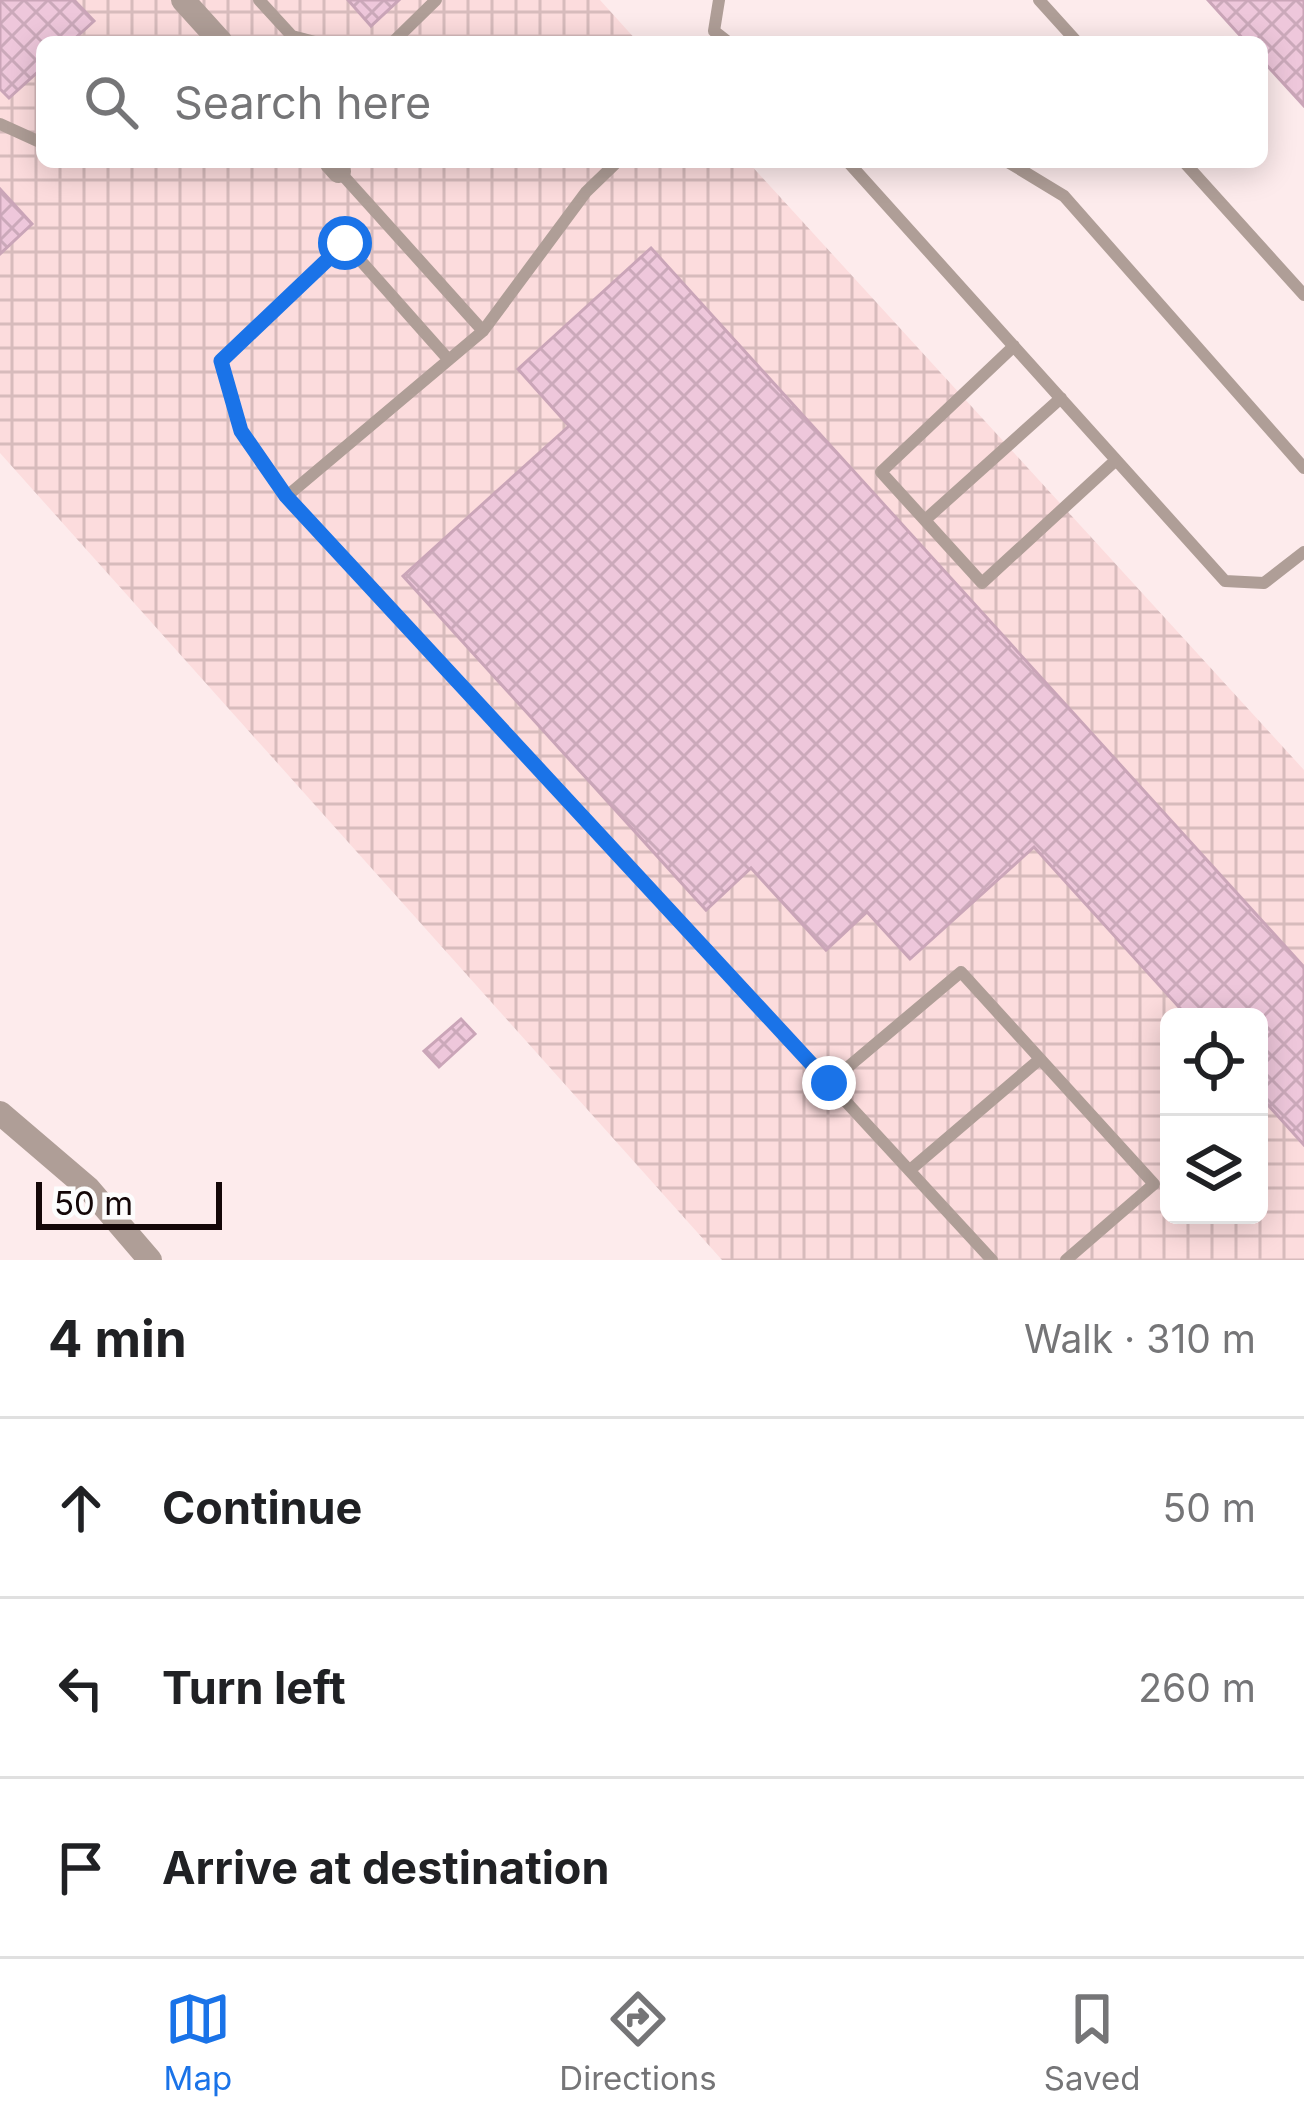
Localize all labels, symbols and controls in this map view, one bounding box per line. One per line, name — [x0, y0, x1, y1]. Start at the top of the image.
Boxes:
search box — [36, 36, 1268, 168]
icon: search — [78, 69, 144, 135]
text: Search here — [174, 75, 431, 130]
route start — [318, 216, 372, 270]
map controls — [1160, 1008, 1268, 1224]
button: locate — [1160, 1008, 1268, 1116]
route end — [802, 1056, 856, 1110]
button: layers — [1160, 1116, 1268, 1224]
scale bar — [36, 1176, 222, 1229]
text: 50 m — [54, 1183, 133, 1223]
text: 4 min — [48, 1308, 187, 1369]
text: Walk · 310 m — [1024, 1315, 1256, 1362]
icon: ahead — [48, 1475, 114, 1541]
text: Continue — [162, 1480, 362, 1535]
text: 50 m — [1163, 1484, 1256, 1531]
icon: left — [48, 1655, 114, 1721]
text: Turn left — [162, 1660, 346, 1715]
text: 260 m — [1138, 1664, 1256, 1711]
icon: arrive — [48, 1835, 114, 1901]
text: Arrive at destination — [162, 1840, 609, 1895]
tab: Map — [164, 1986, 232, 2098]
tab: Directions — [559, 1986, 717, 2098]
tab: Saved — [1044, 1986, 1140, 2098]

